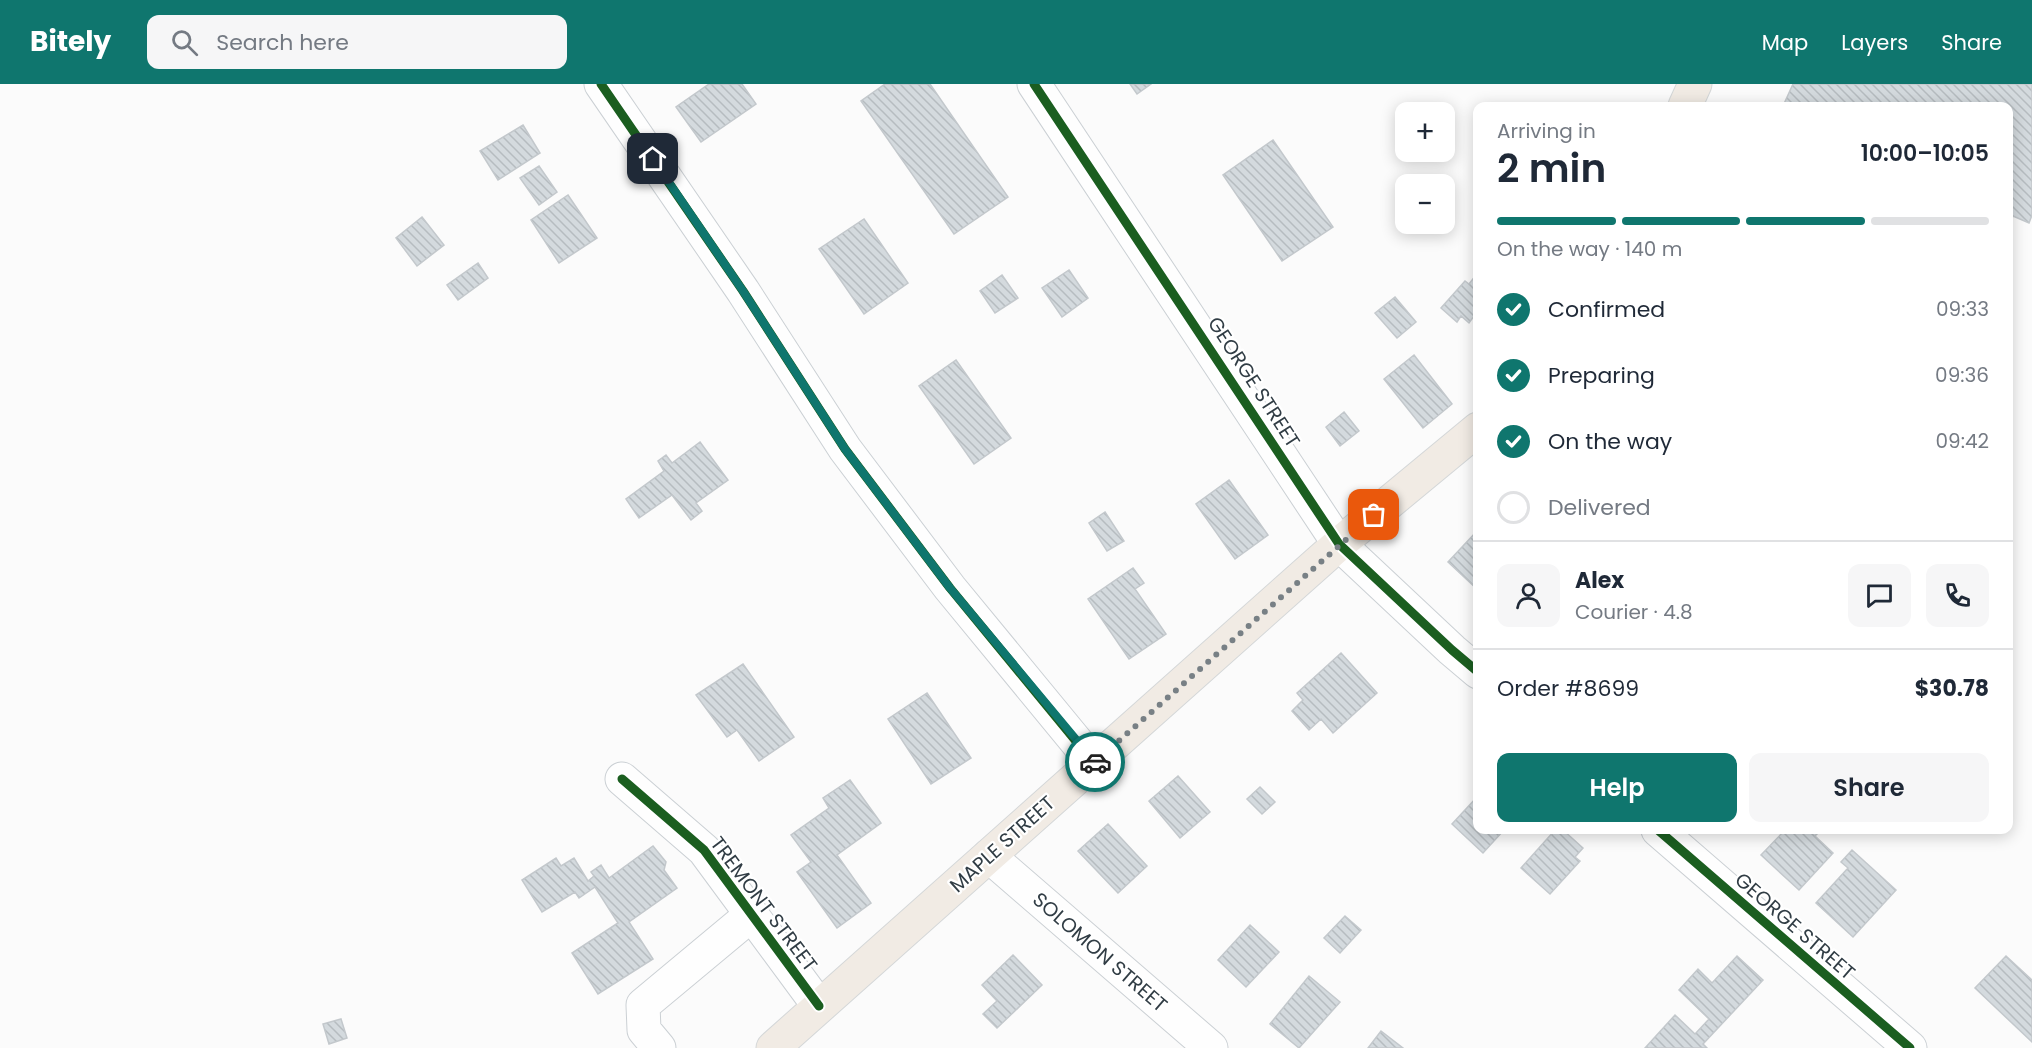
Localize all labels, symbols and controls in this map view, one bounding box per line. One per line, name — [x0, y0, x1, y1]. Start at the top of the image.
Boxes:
search box — [147, 15, 567, 69]
text: Bitely — [30, 22, 111, 61]
icon: search — [168, 26, 201, 59]
text: Search here — [216, 27, 349, 58]
text: Map — [1762, 28, 1808, 57]
text: Layers — [1841, 28, 1908, 57]
text: Share — [1941, 28, 2002, 57]
map controls — [1395, 102, 1455, 234]
button: + — [1395, 102, 1455, 162]
text: Arriving in — [1497, 117, 1596, 145]
pin — [627, 133, 678, 184]
text: 10:00–10:05 — [1861, 138, 1989, 169]
text: 2 min — [1497, 141, 1606, 196]
icon: home — [636, 142, 669, 175]
button: − — [1395, 174, 1455, 234]
text: On the way · 140 m — [1497, 235, 1682, 263]
icon: check — [1497, 293, 1530, 326]
text: Confirmed — [1548, 294, 1665, 325]
text: 09:33 — [1936, 295, 1989, 323]
street label: GEORGE STREET — [1201, 311, 1307, 453]
icon: check — [1497, 359, 1530, 392]
text: Preparing — [1548, 360, 1655, 391]
text: 09:36 — [1935, 361, 1989, 389]
icon: check — [1497, 425, 1530, 458]
text: On the way — [1548, 426, 1672, 457]
text: 09:42 — [1936, 427, 1989, 455]
pin — [1348, 489, 1399, 540]
text: Delivered — [1548, 492, 1651, 523]
icon: bag — [1357, 498, 1390, 531]
button: person — [1497, 564, 1560, 627]
button: chat — [1848, 564, 1911, 627]
button: phone — [1926, 564, 1989, 627]
text: Alex — [1575, 565, 1624, 596]
text: Courier · 4.8 — [1575, 598, 1693, 626]
text: Order #8699 — [1497, 673, 1639, 704]
text: $30.78 — [1915, 673, 1989, 704]
courier — [1065, 732, 1125, 792]
icon: car — [1079, 746, 1112, 779]
button: Help — [1497, 753, 1737, 822]
button: Share — [1749, 753, 1989, 822]
street label: MAPLE STREET — [943, 789, 1061, 899]
street label: TREMONT STREET — [704, 831, 824, 977]
street label: GEORGE STREET — [1729, 866, 1861, 986]
street label: SOLOMON STREET — [1027, 886, 1174, 1019]

